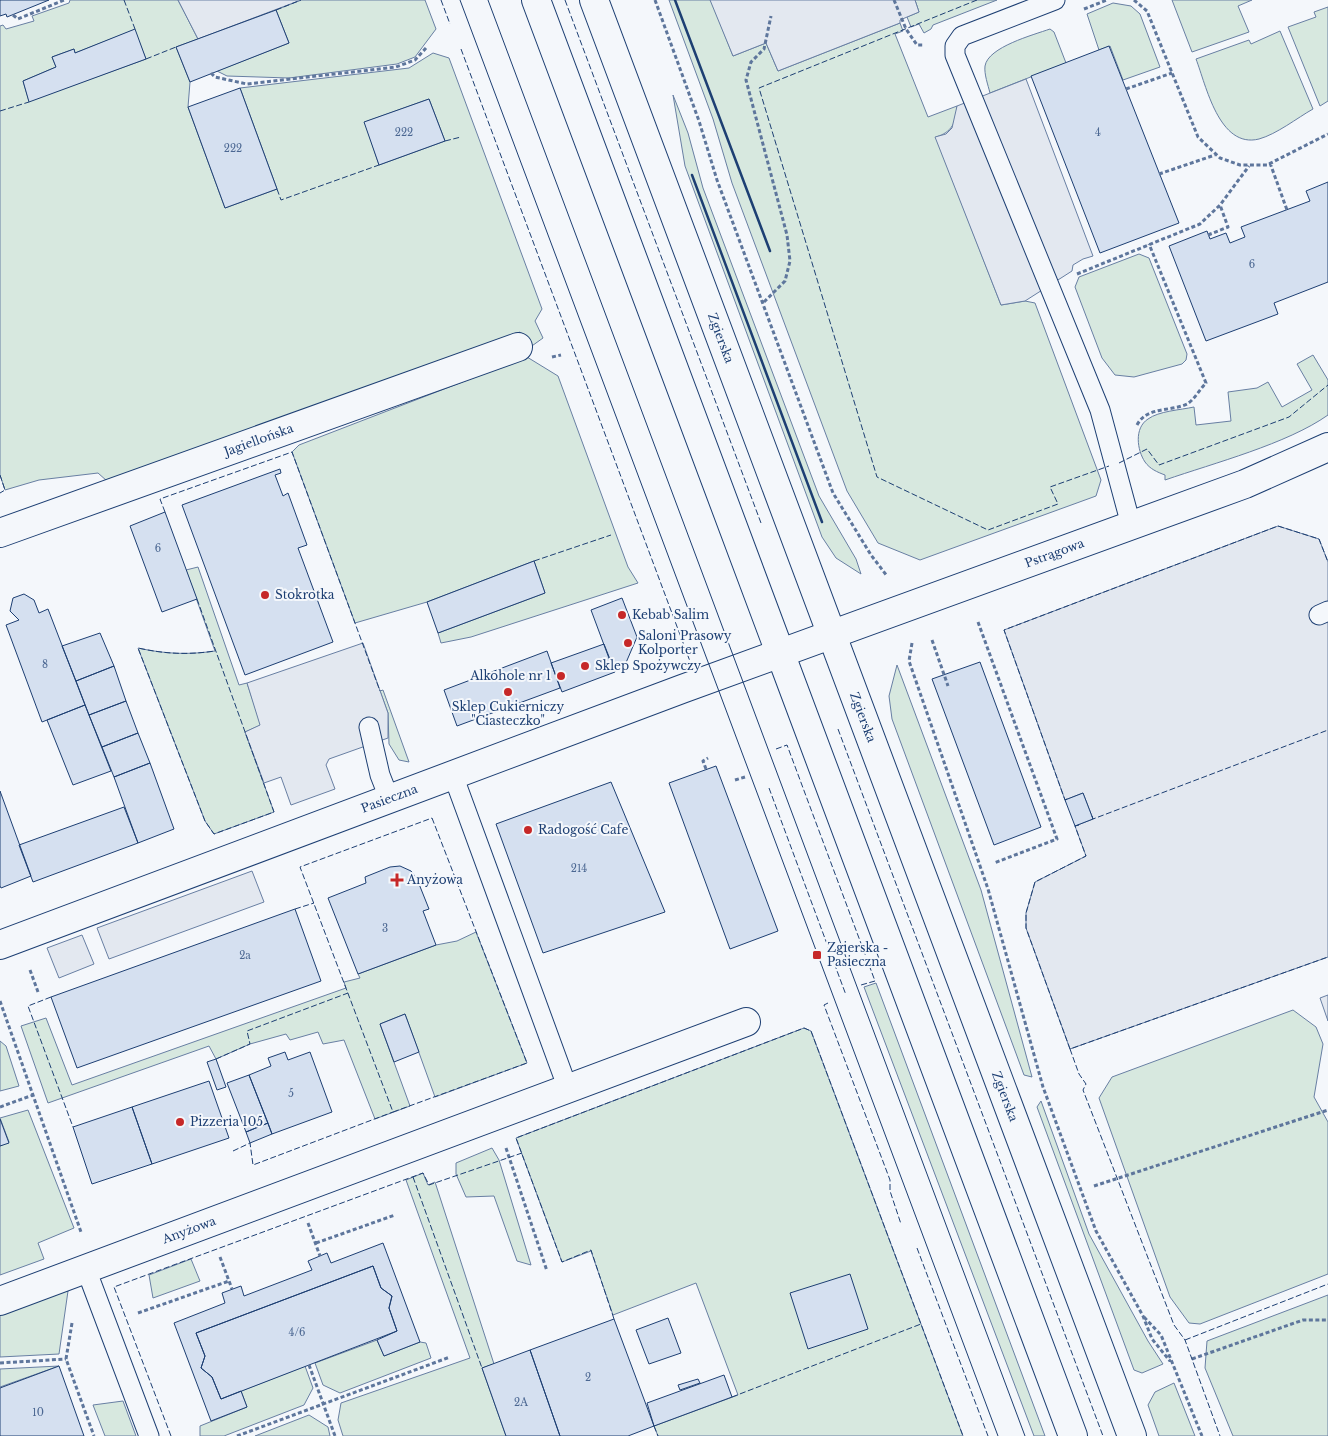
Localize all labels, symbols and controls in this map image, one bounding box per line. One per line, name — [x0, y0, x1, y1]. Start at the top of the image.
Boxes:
house number: 222 — [395, 126, 413, 139]
house number: 4 — [1095, 126, 1101, 139]
house number: 222 — [224, 142, 242, 155]
house number: 6 — [1249, 258, 1255, 271]
street label: Zgierska — [705, 311, 737, 365]
street label: Jagiellońska — [220, 420, 296, 460]
street label: Pstrągowa — [1023, 535, 1086, 571]
house number: 6 — [155, 542, 161, 555]
place label: Stokrotka — [275, 587, 335, 602]
marker: Stokrotka — [259, 589, 271, 601]
place label: Kebab Salim — [632, 607, 709, 622]
marker: Kebab Salim — [616, 609, 628, 621]
place label: Saloni Prasowy Kolporter — [638, 628, 732, 657]
marker: Saloni Prasowy Kolporter — [622, 637, 634, 649]
house number: 8 — [42, 658, 48, 671]
place label: Sklep Spożywczy — [595, 658, 702, 673]
marker: Sklep Spożywczy — [579, 660, 591, 672]
place label: Alkohole nr 1 — [469, 668, 551, 683]
marker: Alkohole nr 1 — [555, 670, 567, 682]
marker: Sklep Cukierniczy "Ciasteczko" — [502, 686, 514, 698]
street label: Zgierska — [847, 690, 880, 745]
place label: Sklep Cukierniczy "Ciasteczko" — [452, 699, 565, 728]
street label: Pasieczna — [359, 781, 420, 816]
place label: Radogość Cafe — [538, 822, 628, 837]
marker: Radogość Cafe — [522, 824, 534, 836]
house number: 214 — [571, 862, 587, 875]
place label: Anyżowa — [406, 872, 463, 887]
marker: Anyżowa — [391, 874, 403, 886]
house number: 3 — [382, 922, 388, 935]
place label: Zgierska - Pasieczna — [827, 940, 888, 969]
house number: 2a — [239, 949, 251, 962]
marker: Zgierska - Pasieczna — [811, 949, 823, 961]
street label: Zgierska — [989, 1069, 1022, 1124]
house number: 5 — [288, 1087, 294, 1100]
place label: Pizzeria 105 — [190, 1114, 263, 1129]
marker: Pizzeria 105 — [174, 1116, 186, 1128]
street label: Anyżowa — [159, 1213, 218, 1247]
house number: 4/6 — [289, 1326, 305, 1339]
house number: 2 — [585, 1371, 591, 1384]
house number: 2A — [514, 1396, 528, 1409]
house number: 10 — [32, 1406, 44, 1419]

